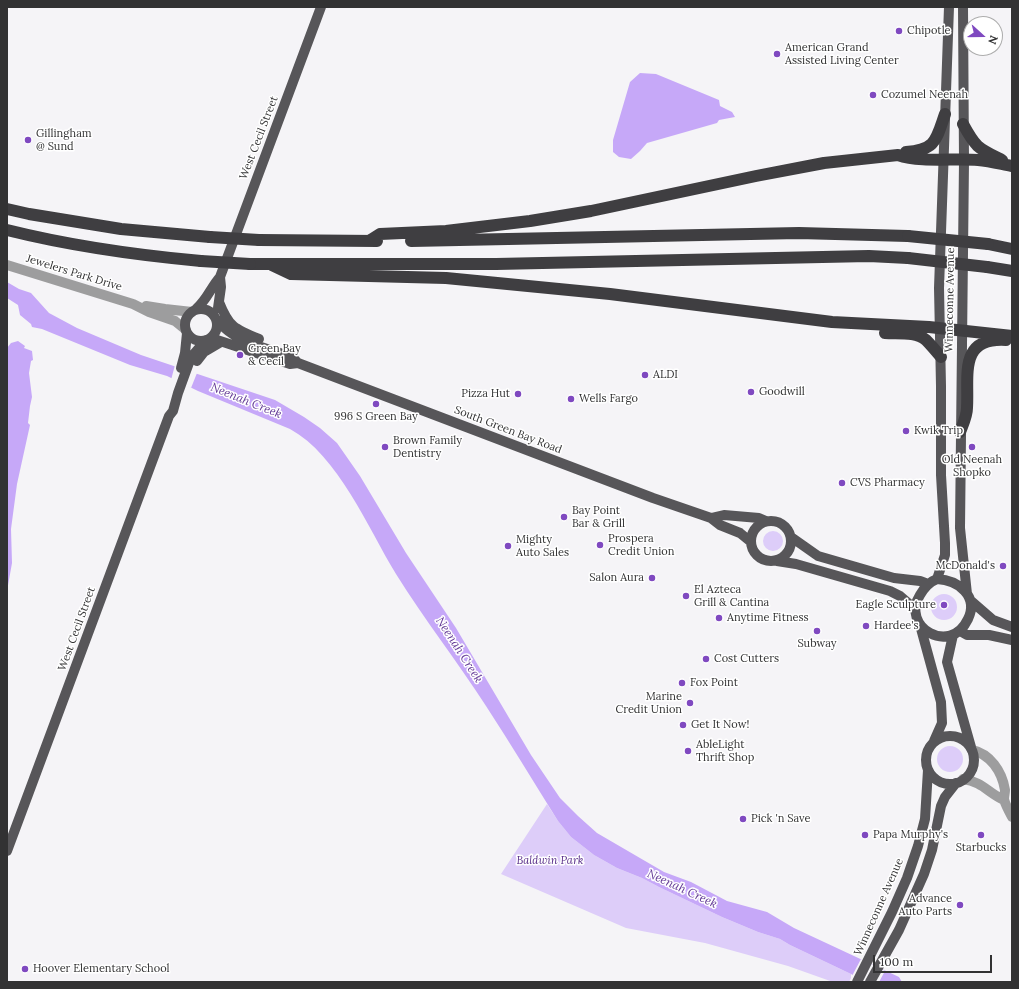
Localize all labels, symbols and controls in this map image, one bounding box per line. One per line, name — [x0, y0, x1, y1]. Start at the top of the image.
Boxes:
north arrow — [963, 16, 1003, 56]
place label: Chipotle — [907, 24, 951, 38]
marker: Chipotle — [894, 26, 904, 36]
text: N — [985, 33, 1001, 46]
place label: American Grand Assisted Living Center — [785, 41, 899, 67]
marker: American Grand Assisted Living Center — [772, 49, 782, 59]
place label: Cozumel Neenah — [881, 88, 968, 102]
marker: Cozumel Neenah — [868, 90, 878, 100]
street label: West Cecil Street — [237, 94, 281, 182]
place label: Gillingham @ Sund — [36, 127, 92, 153]
marker: Gillingham @ Sund — [23, 135, 33, 145]
street label: Winneconne Avenue — [942, 247, 958, 353]
street label: Jewelers Park Drive — [24, 252, 124, 294]
place label: Green Bay & Cecil — [248, 342, 301, 368]
marker: Green Bay & Cecil — [235, 350, 245, 360]
place label: ALDI — [653, 368, 678, 382]
marker: ALDI — [640, 370, 650, 380]
water label: Neenah Creek — [208, 380, 284, 422]
place label: Goodwill — [759, 385, 805, 399]
place label: Pizza Hut — [461, 387, 510, 401]
marker: Goodwill — [746, 387, 756, 397]
marker: Pizza Hut — [513, 389, 523, 399]
place label: Wells Fargo — [579, 392, 638, 406]
marker: Wells Fargo — [566, 394, 576, 404]
marker: 996 S Green Bay — [371, 399, 381, 409]
street label: South Green Bay Road — [452, 403, 564, 457]
place label: 996 S Green Bay — [334, 410, 418, 424]
place label: Kwik Trip — [914, 424, 963, 438]
marker: Kwik Trip — [901, 426, 911, 436]
place label: Brown Family Dentistry — [393, 434, 462, 460]
marker: Brown Family Dentistry — [380, 442, 390, 452]
marker: Old Neenah Shopko — [967, 442, 977, 452]
place label: Old Neenah Shopko — [942, 453, 1002, 479]
place label: CVS Pharmacy — [850, 476, 925, 490]
marker: CVS Pharmacy — [837, 478, 847, 488]
place label: Bay Point Bar & Grill — [572, 504, 625, 530]
marker: Bay Point Bar & Grill — [559, 512, 569, 522]
place label: Prospera Credit Union — [608, 532, 674, 558]
place label: Mighty Auto Sales — [516, 533, 569, 559]
marker: Prospera Credit Union — [595, 540, 605, 550]
marker: Mighty Auto Sales — [503, 541, 513, 551]
place label: McDonald's — [935, 559, 995, 573]
marker: McDonald's — [998, 561, 1008, 571]
place label: Salon Aura — [589, 571, 644, 585]
marker: Salon Aura — [647, 573, 657, 583]
place label: El Azteca Grill & Cantina — [694, 583, 769, 609]
street label: West Cecil Street — [56, 585, 98, 673]
marker: El Azteca Grill & Cantina — [681, 591, 691, 601]
place label: Eagle Sculpture — [856, 598, 936, 612]
marker: Eagle Sculpture — [939, 600, 949, 610]
place label: Anytime Fitness — [727, 611, 809, 625]
marker: Anytime Fitness — [714, 613, 724, 623]
water label: Neenah Creek — [432, 614, 486, 686]
place label: Hardee's — [874, 619, 919, 633]
marker: Hardee's — [861, 621, 871, 631]
marker: Subway — [812, 626, 822, 636]
place label: Subway — [797, 637, 837, 651]
place label: Cost Cutters — [714, 652, 779, 666]
marker: Cost Cutters — [701, 654, 711, 664]
place label: Fox Point — [690, 676, 738, 690]
marker: Fox Point — [677, 678, 687, 688]
place label: Marine Credit Union — [616, 690, 682, 716]
marker: Marine Credit Union — [685, 698, 695, 708]
place label: Get It Now! — [691, 718, 749, 732]
marker: Get It Now! — [678, 720, 688, 730]
place label: AbleLight Thrift Shop — [696, 738, 754, 764]
marker: AbleLight Thrift Shop — [683, 746, 693, 756]
place label: Pick 'n Save — [751, 812, 811, 826]
marker: Pick 'n Save — [738, 814, 748, 824]
place label: Papa Murphy's — [873, 828, 948, 842]
marker: Papa Murphy's — [860, 830, 870, 840]
marker: Starbucks — [976, 830, 986, 840]
place label: Starbucks — [956, 841, 1006, 855]
park label: Baldwin Park — [516, 854, 584, 868]
street label: Winneconne Avenue — [852, 856, 906, 958]
water label: Neenah Creek — [645, 866, 719, 912]
place label: Advance Auto Parts — [899, 892, 952, 918]
marker: Advance Auto Parts — [955, 900, 965, 910]
scale bar — [875, 947, 994, 973]
text: 100 m — [880, 954, 913, 969]
place label: Hoover Elementary School — [33, 962, 170, 976]
marker: Hoover Elementary School — [20, 964, 30, 974]

